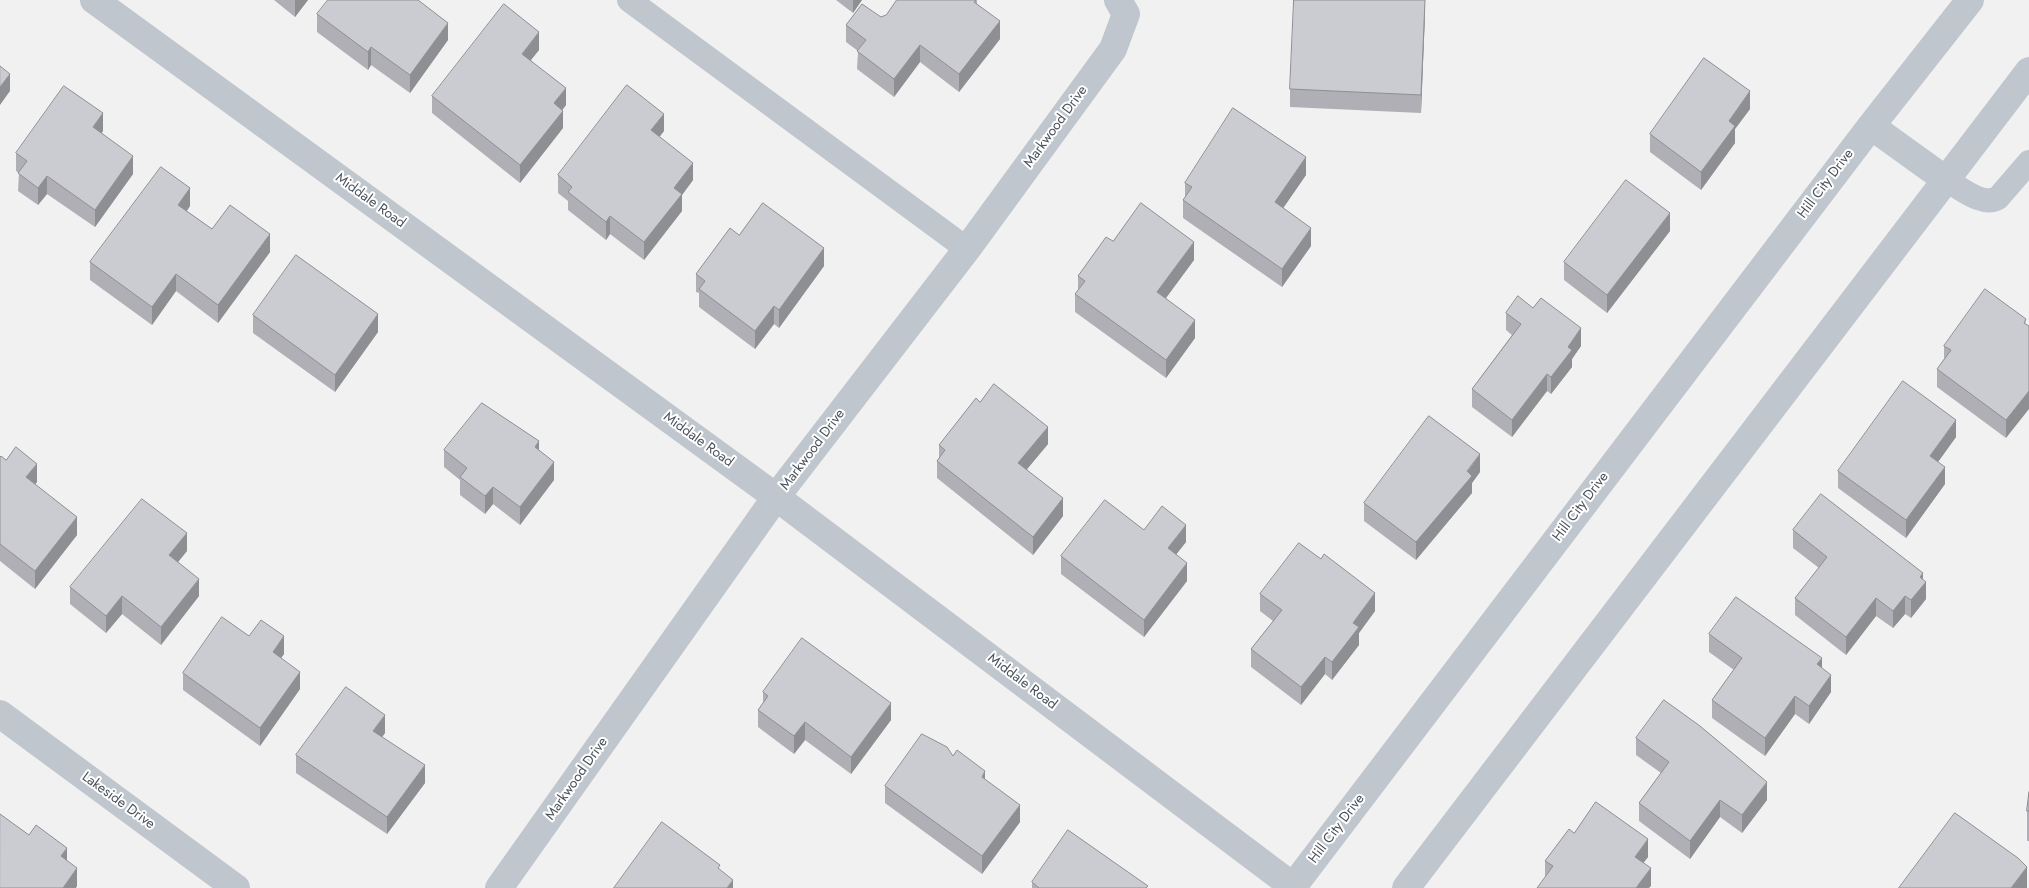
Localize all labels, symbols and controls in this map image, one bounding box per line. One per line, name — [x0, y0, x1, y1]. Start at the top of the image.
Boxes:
street label: Markwood Drive — [1021, 83, 1091, 171]
street label: Hill City Drive — [1795, 146, 1857, 222]
street label: Middale Road — [332, 170, 408, 232]
street label: Markwood Drive — [777, 406, 849, 494]
street label: Middale Road — [660, 409, 736, 471]
street label: Hill City Drive — [1550, 469, 1612, 545]
street label: Middale Road — [984, 650, 1060, 714]
street label: Markwood Drive — [542, 734, 612, 824]
street label: Lakeside Drive — [78, 769, 158, 833]
street label: Hill City Drive — [1306, 791, 1368, 867]

